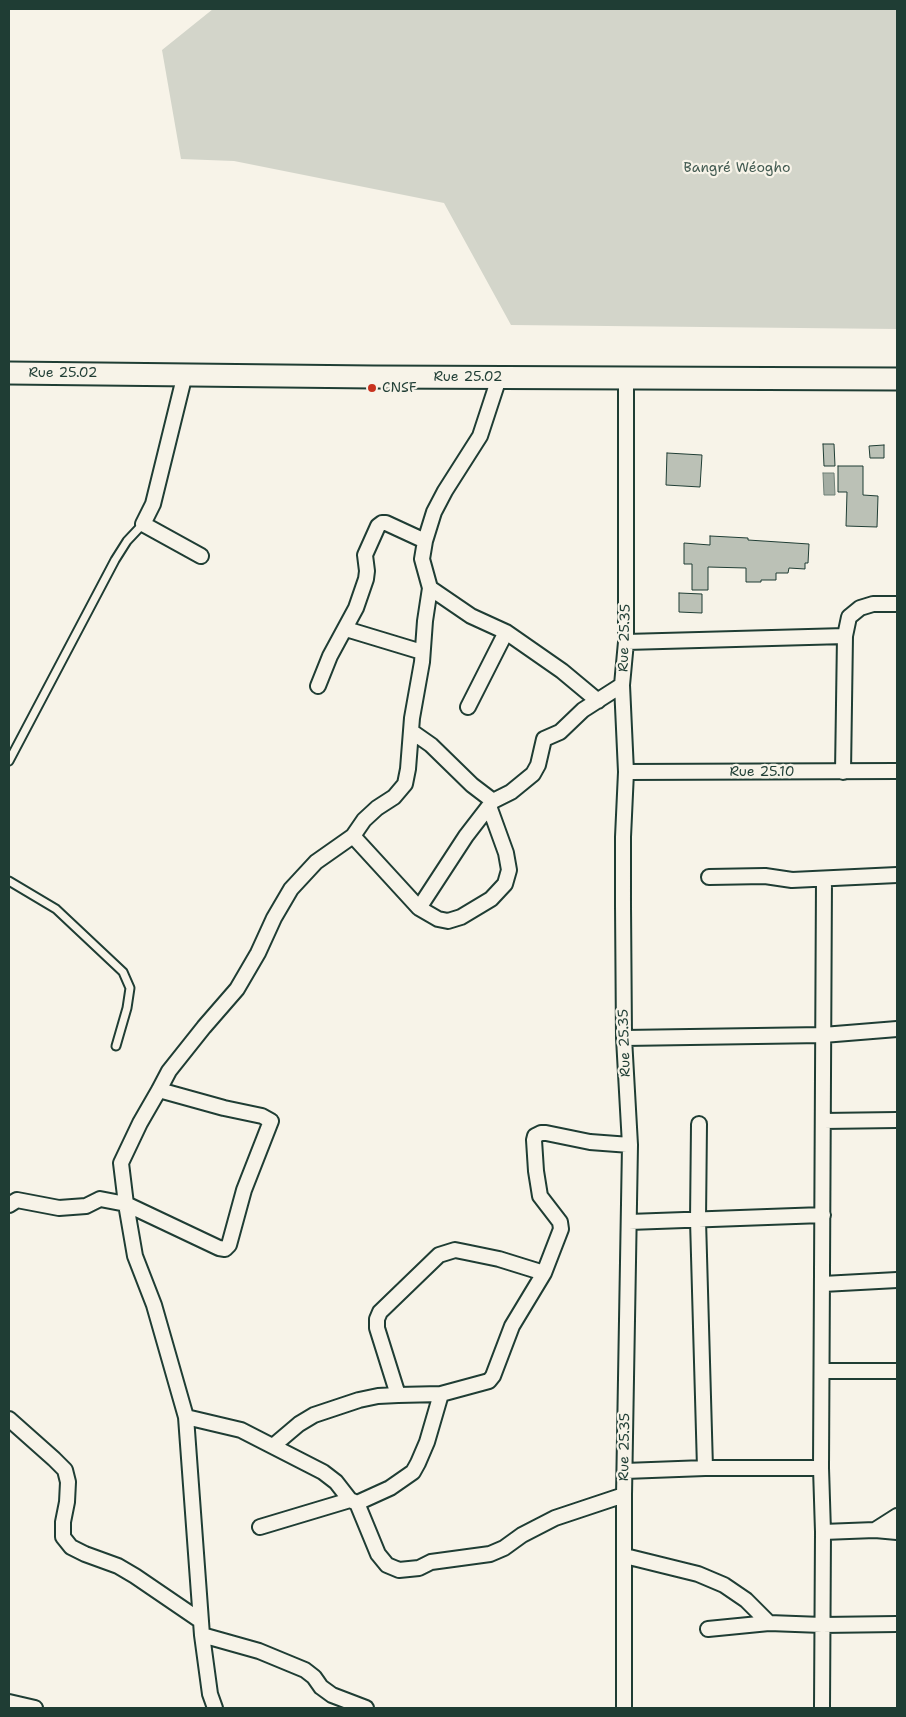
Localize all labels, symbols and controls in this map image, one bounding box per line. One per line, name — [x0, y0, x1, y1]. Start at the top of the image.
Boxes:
park label: Bangré Wéogho — [684, 160, 790, 176]
street label: Rue 25.02 — [28, 365, 98, 381]
street label: Rue 25.02 — [433, 369, 503, 385]
place label: CNSF — [382, 380, 417, 396]
marker: CNSF — [366, 382, 378, 394]
street label: Rue 25.35 — [615, 604, 635, 672]
street label: Rue 25.10 — [730, 764, 794, 780]
street label: Rue 25.35 — [615, 1009, 635, 1077]
street label: Rue 25.35 — [616, 1413, 634, 1481]

